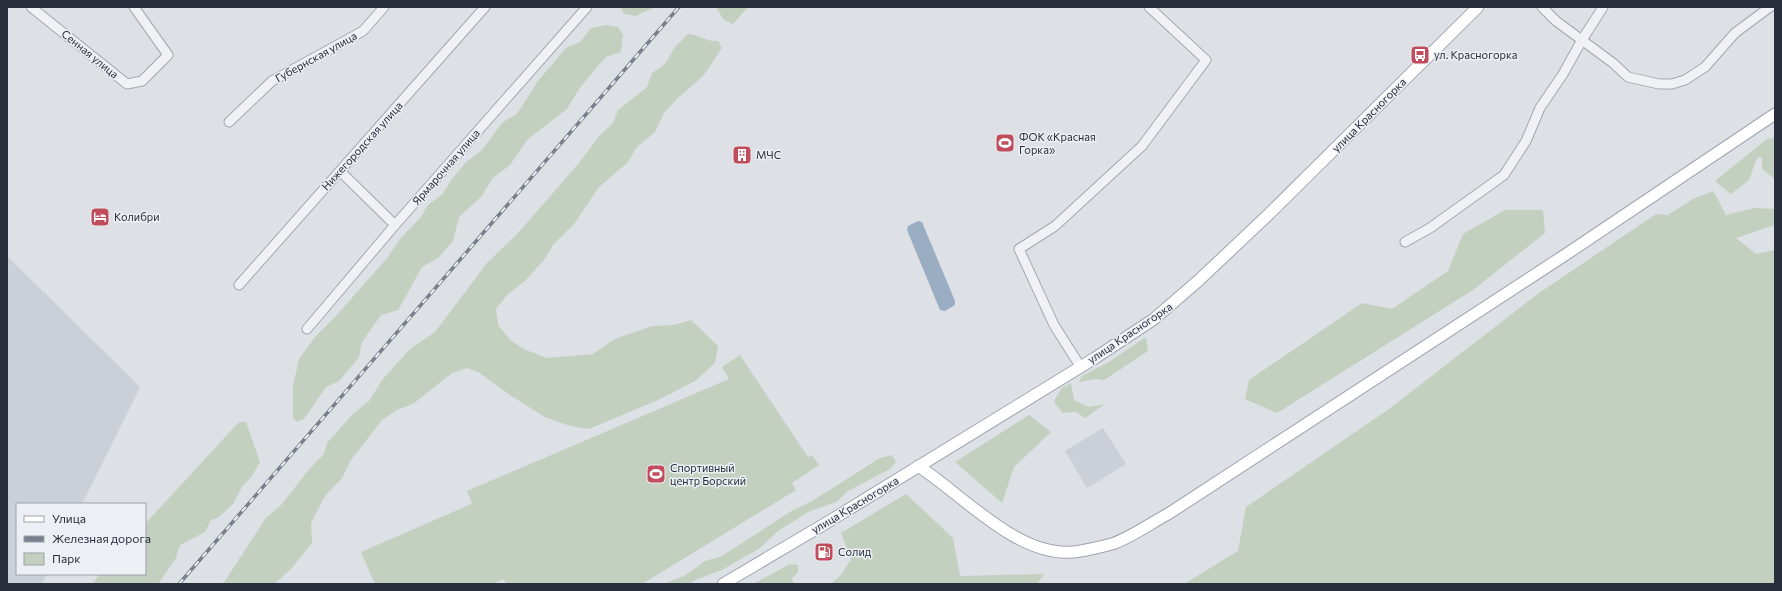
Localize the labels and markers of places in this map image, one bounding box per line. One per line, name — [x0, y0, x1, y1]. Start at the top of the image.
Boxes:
bus stop icon: ул. Красногорка — [1409, 44, 1431, 66]
place label: ул. Красногорка — [1434, 48, 1518, 61]
place label: ФОК «Красная Горка» — [1019, 130, 1096, 156]
sports icon: ФОК «Красная Горка» — [994, 132, 1016, 154]
building icon: МЧС — [731, 144, 753, 166]
place label: МЧС — [756, 148, 781, 161]
hotel icon: Колибри — [89, 206, 111, 228]
place label: Колибри — [114, 210, 160, 223]
place label: Спортивный центр Борский — [670, 461, 746, 487]
sports icon: Спортивный центр Борский — [645, 463, 667, 485]
fuel station icon: Солид — [813, 541, 835, 563]
place label: Солид — [838, 545, 872, 558]

